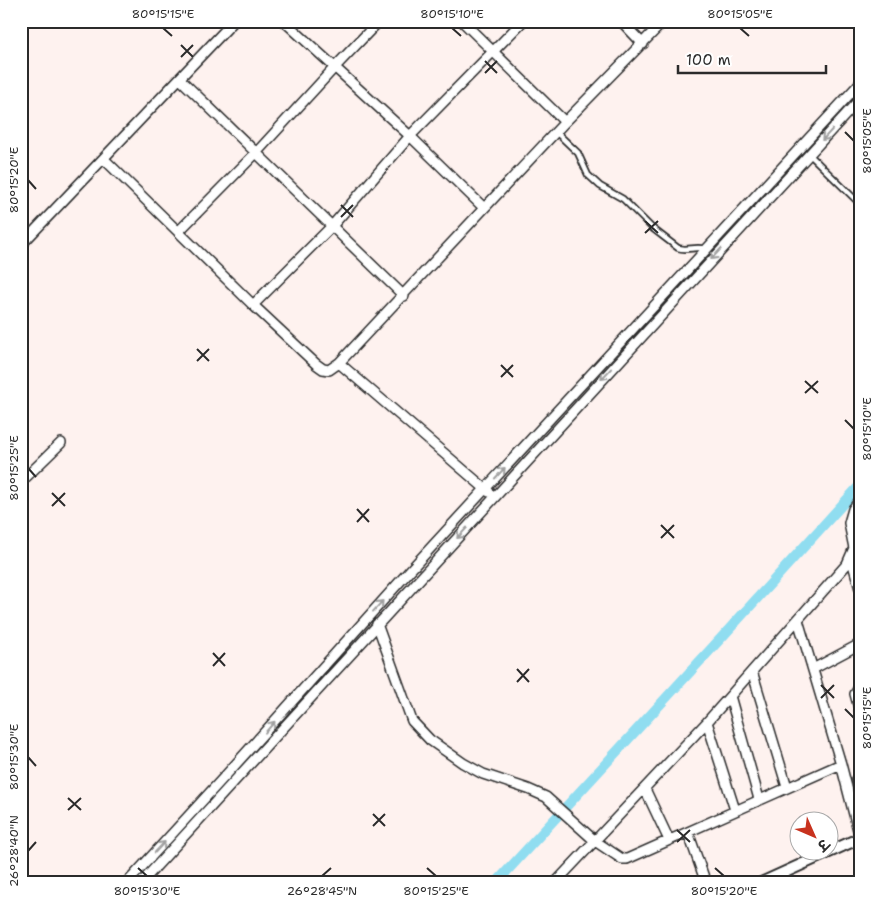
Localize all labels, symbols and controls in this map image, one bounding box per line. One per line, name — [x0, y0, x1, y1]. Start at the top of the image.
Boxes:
text: 80°15'15"E — [132, 6, 194, 22]
text: 80°15'10"E — [420, 6, 484, 22]
text: 80°15'05"E — [707, 6, 773, 22]
scale bar — [678, 42, 826, 74]
text: 100 m — [686, 50, 731, 70]
text: 80°15'05"E — [859, 108, 875, 174]
one-way arrow — [821, 129, 833, 141]
text: 80°15'20"E — [6, 147, 22, 213]
one-way arrow — [711, 248, 722, 261]
one-way arrow — [601, 367, 613, 380]
text: 80°15'10"E — [859, 397, 875, 461]
text: 80°15'25"E — [6, 435, 22, 501]
one-way arrow — [494, 467, 506, 480]
one-way arrow — [456, 526, 468, 539]
one-way arrow — [372, 600, 384, 613]
text: 80°15'15"E — [859, 687, 875, 749]
one-way arrow — [264, 721, 276, 734]
text: 80°15'30"E — [6, 724, 22, 790]
north arrow — [788, 812, 838, 862]
text: 26°28'40"N — [6, 815, 22, 887]
text: उ — [812, 834, 834, 856]
one-way arrow — [154, 841, 166, 854]
text: 80°15'30"E — [114, 883, 180, 899]
text: 26°28'45"N — [287, 883, 357, 899]
text: 80°15'25"E — [403, 883, 469, 899]
text: 80°15'20"E — [691, 883, 757, 899]

